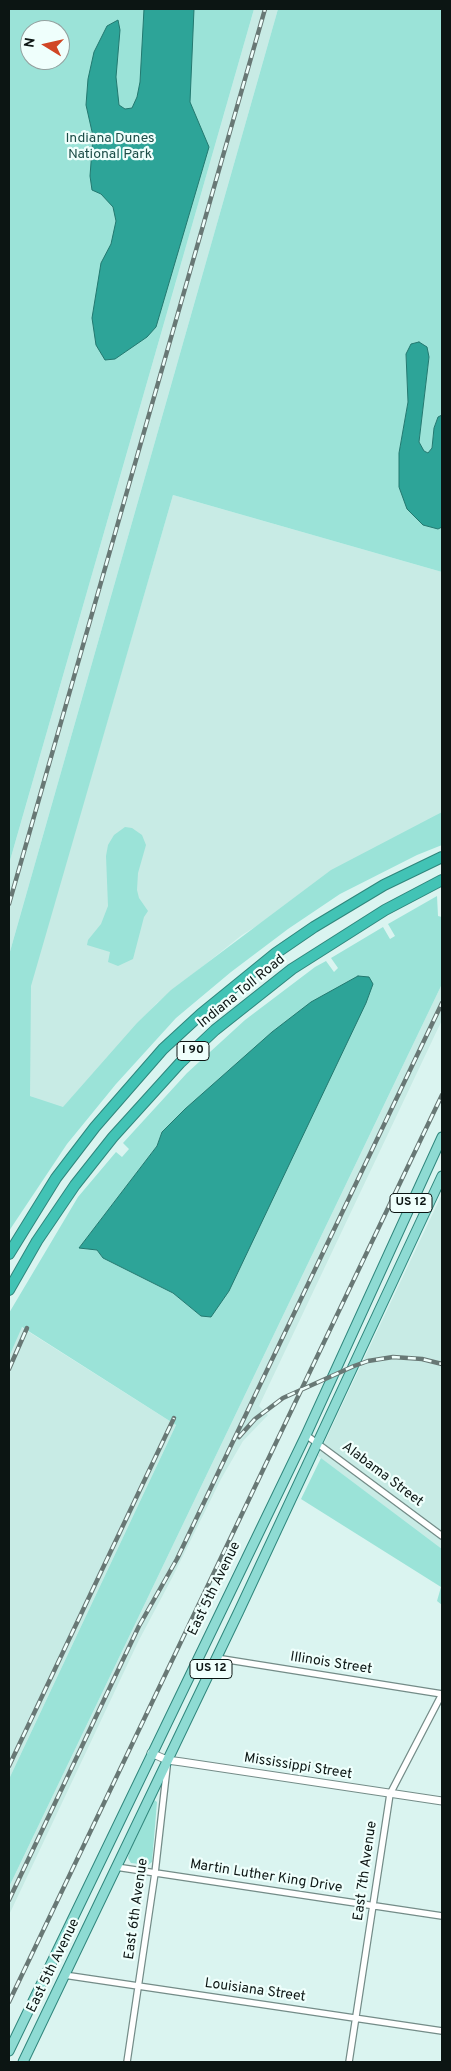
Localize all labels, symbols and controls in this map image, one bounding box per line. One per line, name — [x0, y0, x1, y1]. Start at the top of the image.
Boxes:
north arrow — [20, 20, 70, 70]
text: N — [21, 36, 40, 49]
park label: Indiana Dunes National Park — [65, 131, 155, 164]
street label: Indiana Toll Road — [195, 952, 289, 1032]
road number: I 90 — [177, 1042, 209, 1060]
road number: US 12 — [390, 1194, 432, 1212]
street label: Alabama Street — [338, 1439, 426, 1511]
street label: East 5th Avenue — [185, 1539, 245, 1639]
street label: Illinois Street — [289, 1649, 373, 1679]
road number: US 12 — [190, 1660, 232, 1678]
street label: Mississippi Street — [243, 1750, 353, 1784]
street label: East 7th Avenue — [351, 1820, 381, 1922]
street label: East 6th Avenue — [122, 1857, 152, 1961]
street label: Martin Luther King Drive — [189, 1857, 343, 1897]
street label: East 5th Avenue — [24, 1916, 84, 2016]
street label: Louisiana Street — [203, 1976, 307, 2006]

